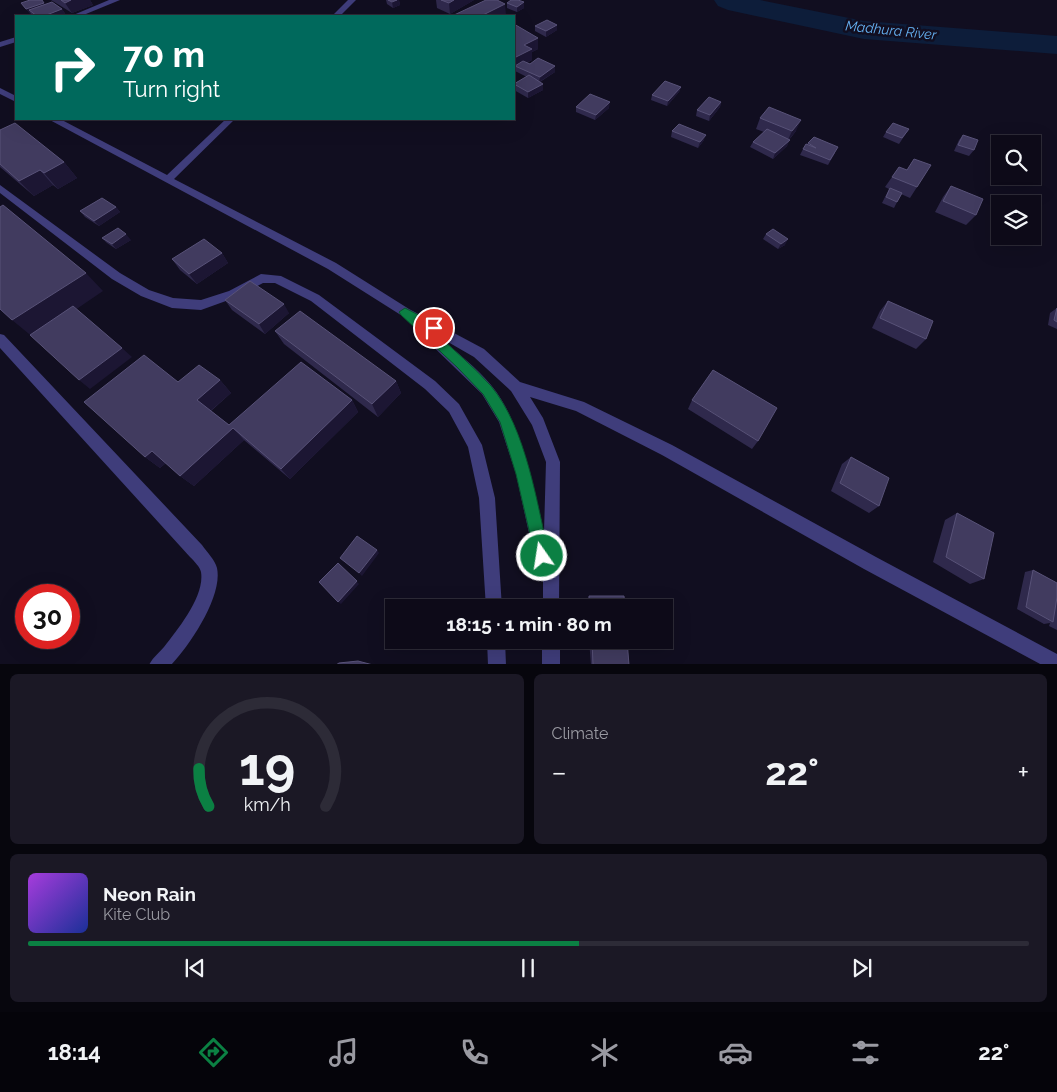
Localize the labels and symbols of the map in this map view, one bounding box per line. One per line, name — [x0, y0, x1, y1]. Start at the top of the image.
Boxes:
water label: Madhura River — [845, 17, 938, 43]
pin — [413, 307, 455, 349]
position arrow — [515, 529, 567, 581]
speed limit sign: 30 — [15, 584, 80, 649]

